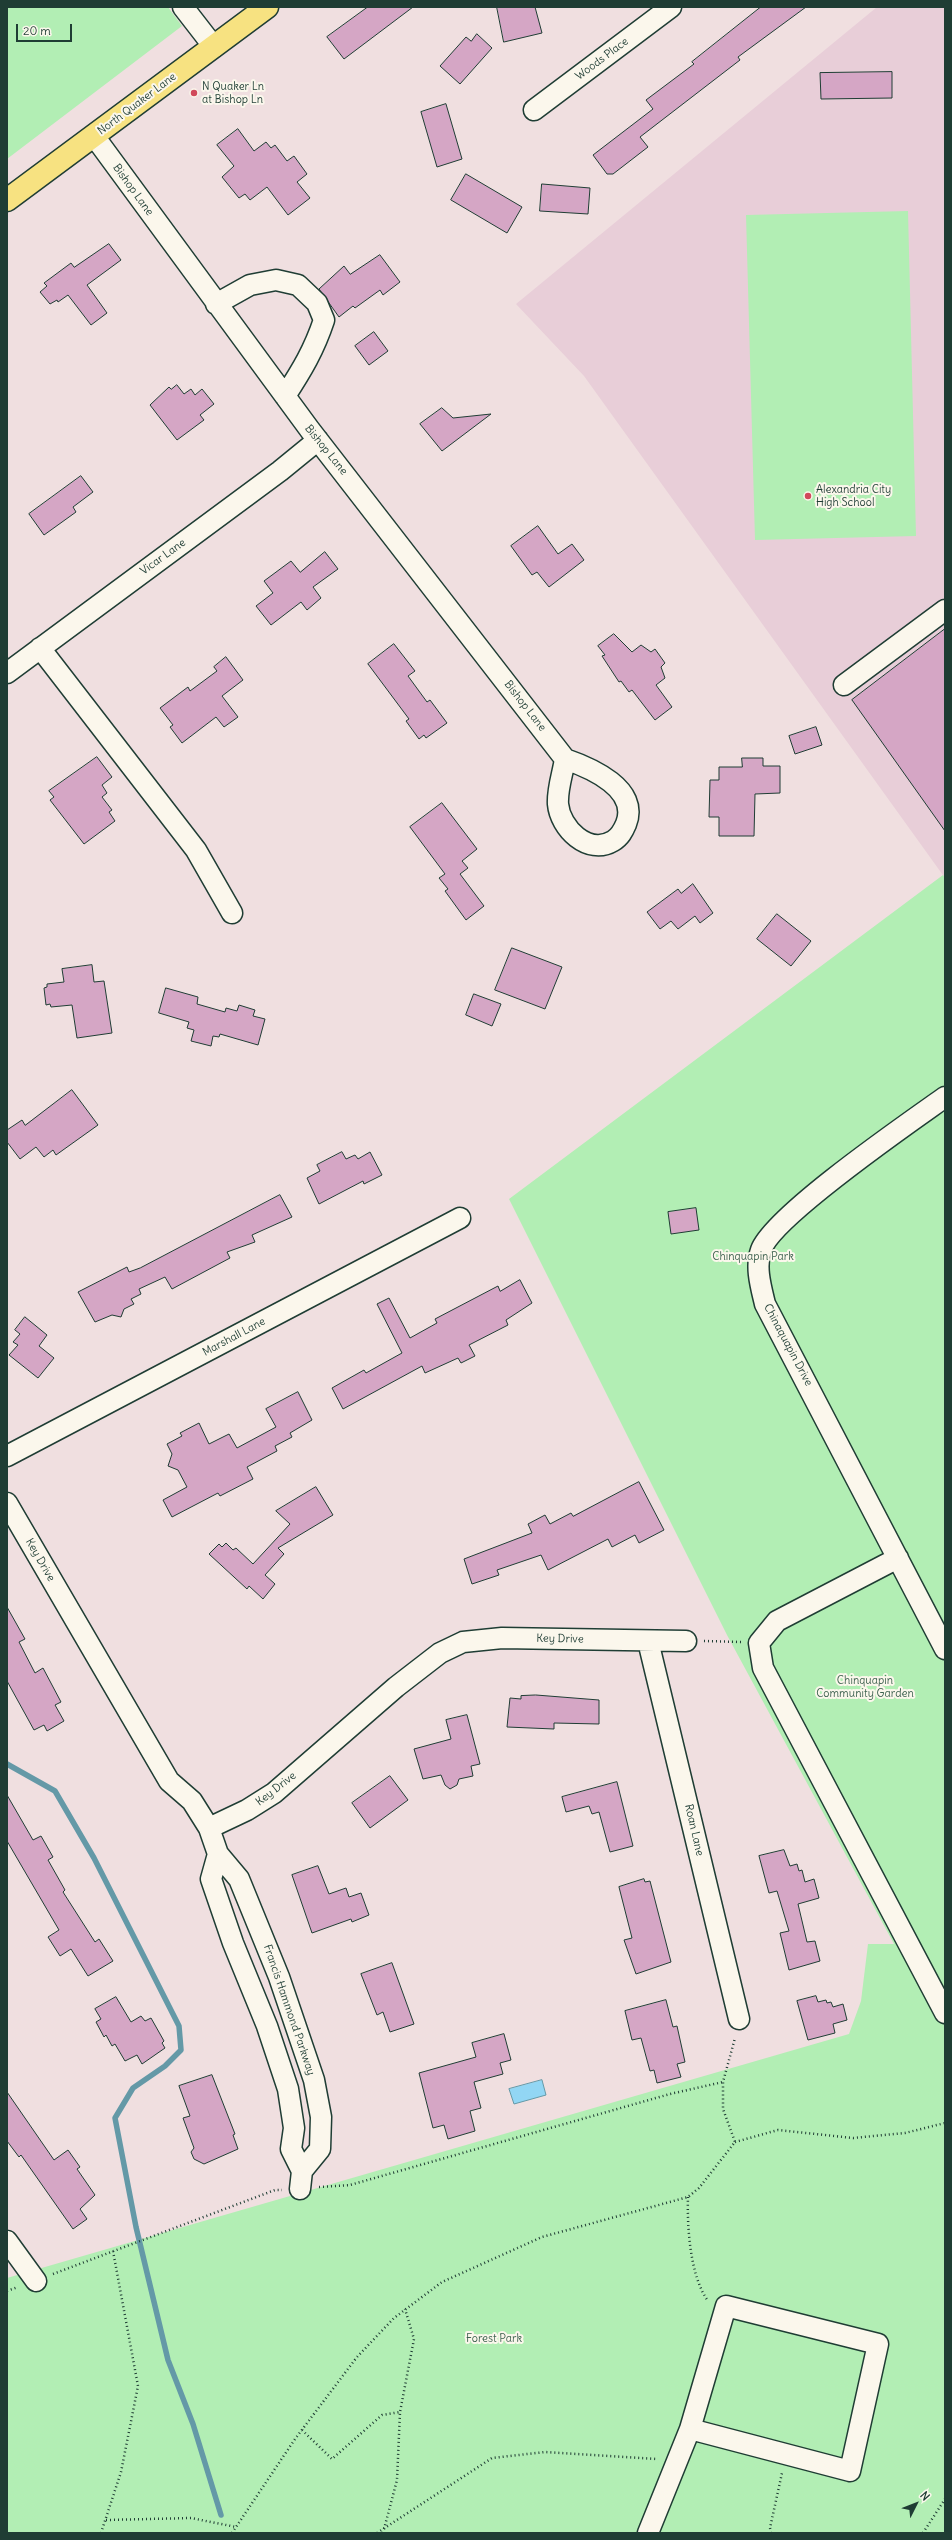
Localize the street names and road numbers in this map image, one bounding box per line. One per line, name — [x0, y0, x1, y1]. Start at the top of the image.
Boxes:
street label: Woods Place — [573, 35, 631, 83]
street label: North Quaker Lane — [95, 70, 179, 138]
street label: Bishop Lane — [110, 162, 156, 218]
street label: Bishop Lane — [302, 422, 350, 478]
street label: Vicar Lane — [138, 536, 188, 578]
street label: Bishop Lane — [501, 678, 549, 734]
street label: Chinaquapin Drive — [761, 1302, 815, 1388]
street label: Marshall Lane — [200, 1315, 268, 1359]
street label: Key Drive — [22, 1536, 58, 1584]
street label: Key Drive — [536, 1632, 584, 1646]
street label: Key Drive — [253, 1769, 299, 1809]
street label: Roan Lane — [682, 1803, 706, 1857]
street label: Francis Hammond Parkway — [260, 1943, 318, 2077]

